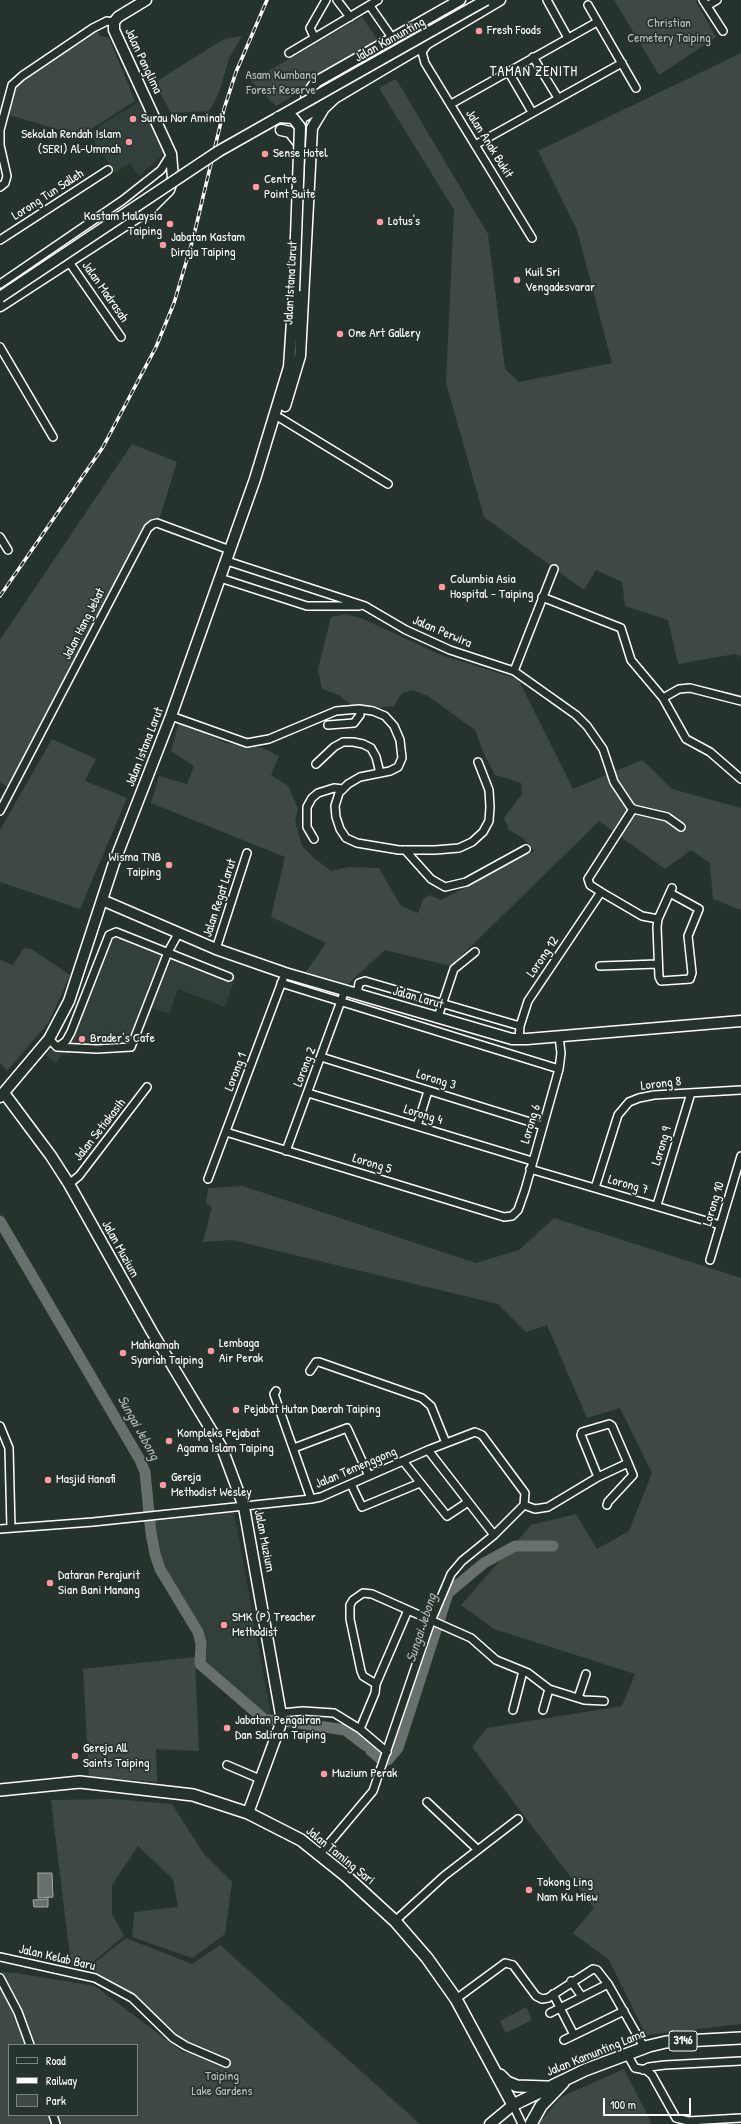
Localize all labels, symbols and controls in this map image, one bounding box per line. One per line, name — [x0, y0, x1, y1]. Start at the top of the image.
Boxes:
street label: Jalan Kamunting — [352, 14, 428, 66]
park label: Christian Cemetery Taiping — [627, 16, 711, 47]
place label: Fresh Foods — [487, 23, 541, 39]
street label: Jalan Panglima — [121, 26, 165, 96]
marker: Fresh Foods — [474, 26, 484, 36]
district label: TAMAN ZENITH — [490, 64, 578, 80]
park label: Asam Kumbang Forest Reserve — [245, 68, 317, 99]
street label: Jalan Anak Bukit — [462, 107, 516, 181]
place label: Surau Nor Aminah — [141, 111, 225, 127]
marker: Surau Nor Aminah — [128, 114, 138, 124]
place label: Sekolah Rendah Islam (SERI) Al-Ummah — [21, 127, 121, 158]
marker: Sekolah Rendah Islam (SERI) Al-Ummah — [124, 137, 134, 147]
place label: Sense Hotel — [273, 146, 328, 162]
marker: Sense Hotel — [260, 149, 270, 159]
street label: Lorong Tun Salleh — [9, 166, 87, 224]
place label: Centre Point Suite — [264, 172, 315, 203]
marker: Centre Point Suite — [251, 182, 261, 192]
place label: Kastam Malaysia Taiping — [84, 209, 162, 240]
place label: Lotus's — [388, 214, 420, 230]
marker: Lotus's — [375, 217, 385, 227]
marker: Kastam Malaysia Taiping — [165, 219, 175, 229]
place label: Jabatan Kastam Diraja Taiping — [171, 230, 245, 261]
marker: Jabatan Kastam Diraja Taiping — [158, 240, 168, 250]
street label: Jalan Istana Larut — [281, 241, 301, 325]
street label: Jalan Madrasah — [78, 258, 132, 326]
place label: Kuil Sri Vengadesvarar — [525, 265, 595, 296]
marker: Kuil Sri Vengadesvarar — [512, 275, 522, 285]
place label: One Art Gallery — [348, 326, 421, 342]
marker: One Art Gallery — [335, 329, 345, 339]
place label: Columbia Asia Hospital - Taiping — [450, 572, 533, 603]
marker: Columbia Asia Hospital - Taiping — [437, 582, 447, 592]
street label: Jalan Hang Jebat — [59, 586, 109, 662]
street label: Jalan Perwira — [410, 613, 474, 651]
street label: Jalan Istana Larut — [123, 705, 167, 789]
place label: Wisma TNB Taiping — [109, 850, 161, 881]
street label: Jalan Regat Larut — [200, 857, 240, 939]
marker: Wisma TNB Taiping — [164, 860, 174, 870]
street label: Lorong 12 — [524, 934, 562, 980]
street label: Jalan Larut — [391, 983, 445, 1013]
place label: Brader’s Cafe — [90, 1031, 155, 1047]
marker: Brader’s Cafe — [77, 1034, 87, 1044]
street label: Lorong 2 — [290, 1045, 320, 1089]
street label: Lorong 1 — [222, 1051, 250, 1093]
street label: Lorong 3 — [414, 1067, 458, 1093]
street label: Lorong 8 — [640, 1074, 682, 1094]
street label: Jalan Setiakasih — [71, 1096, 129, 1164]
street label: Lorong 4 — [402, 1102, 444, 1128]
street label: Lorong 6 — [518, 1103, 544, 1145]
street label: Lorong 9 — [649, 1125, 675, 1167]
street label: Lorong 5 — [350, 1151, 394, 1177]
street label: Lorong 7 — [606, 1172, 650, 1198]
street label: Lorong 10 — [700, 1180, 728, 1228]
street label: Jalan Muzium — [98, 1218, 142, 1280]
place label: Lembaga Air Perak — [219, 1336, 263, 1367]
place label: Mahkamah Syariah Taiping — [131, 1338, 203, 1369]
marker: Lembaga Air Perak — [206, 1346, 216, 1356]
marker: Mahkamah Syariah Taiping — [118, 1348, 128, 1358]
water label: Sungai Jebong — [113, 1393, 163, 1463]
place label: Pejabat Hutan Daerah Taiping — [244, 1402, 380, 1418]
marker: Pejabat Hutan Daerah Taiping — [231, 1405, 241, 1415]
place label: Kompleks Pejabat Agama Islam Taiping — [177, 1426, 274, 1457]
marker: Kompleks Pejabat Agama Islam Taiping — [164, 1436, 174, 1446]
street label: Jalan Temenggong — [313, 1444, 399, 1492]
place label: Gereja Methodist Wesley — [171, 1470, 252, 1501]
place label: Masjid Hanafi — [56, 1472, 115, 1488]
marker: Masjid Hanafi — [43, 1475, 53, 1485]
marker: Gereja Methodist Wesley — [158, 1480, 168, 1490]
street label: Jalan Muzium — [250, 1509, 278, 1573]
place label: Dataran Perajurit Sian Bani Manang — [58, 1568, 140, 1599]
marker: Dataran Perajurit Sian Bani Manang — [45, 1578, 55, 1588]
water label: Sungai Jebong — [403, 1592, 441, 1664]
place label: SMK (P) Treacher Methodist — [232, 1610, 316, 1641]
marker: SMK (P) Treacher Methodist — [219, 1620, 229, 1630]
place label: Jabatan Pengairan Dan Saliran Taiping — [235, 1713, 326, 1744]
marker: Jabatan Pengairan Dan Saliran Taiping — [222, 1723, 232, 1733]
place label: Gereja All Saints Taiping — [83, 1741, 150, 1772]
marker: Gereja All Saints Taiping — [70, 1751, 80, 1761]
place label: Muzium Perak — [332, 1766, 397, 1782]
marker: Muzium Perak — [319, 1769, 329, 1779]
street label: Jalan Taming Sari — [302, 1824, 378, 1888]
place label: Tokong Ling Nam Ku Miew — [537, 1875, 598, 1906]
marker: Tokong Ling Nam Ku Miew — [524, 1885, 534, 1895]
street label: Jalan Kelab Baru — [17, 1942, 97, 1974]
street label: Jalan Kamunting Lama — [544, 2026, 648, 2080]
road number: 3146 — [669, 2031, 697, 2051]
legend — [8, 2044, 138, 2116]
text: Road — [46, 2052, 66, 2069]
park label: Taiping Lake Gardens — [192, 2069, 252, 2100]
text: Railway — [46, 2072, 77, 2089]
scale bar — [605, 2090, 693, 2116]
text: Park — [46, 2092, 66, 2109]
text: 100 m — [610, 2096, 636, 2113]

